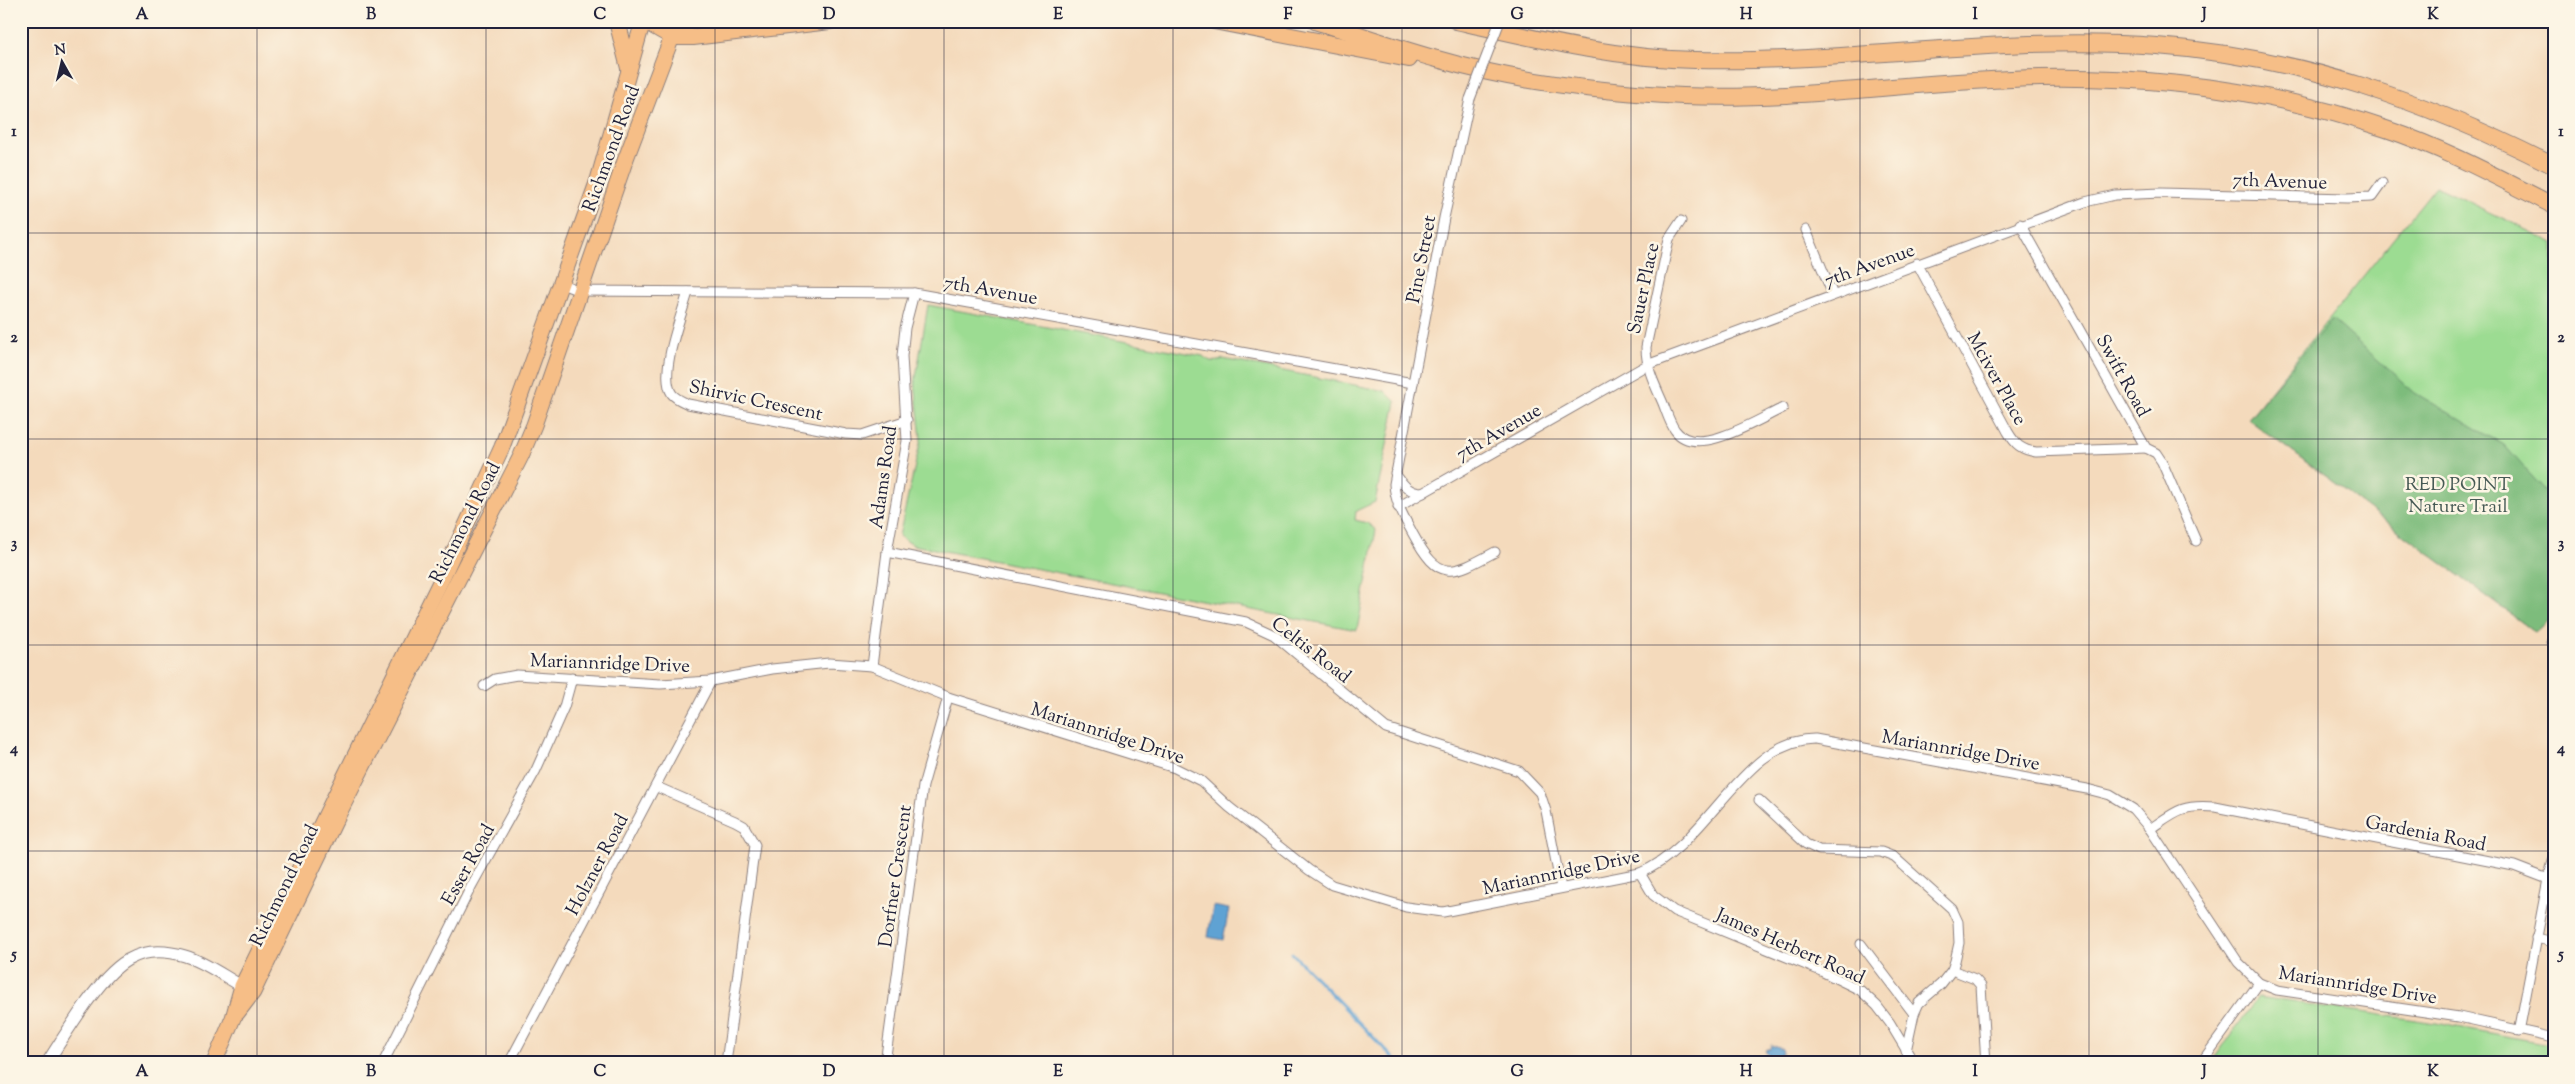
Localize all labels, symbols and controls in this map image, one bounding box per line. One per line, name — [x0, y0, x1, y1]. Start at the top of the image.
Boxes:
text: A — [136, 4, 149, 27]
text: B — [366, 4, 376, 27]
text: C — [594, 4, 607, 27]
text: D — [823, 4, 836, 27]
text: E — [1053, 4, 1063, 27]
text: F — [1284, 4, 1293, 27]
text: G — [1510, 4, 1524, 27]
text: H — [1740, 4, 1753, 27]
text: I — [1972, 4, 1978, 27]
text: J — [2200, 4, 2207, 27]
text: K — [2427, 4, 2439, 27]
north arrow — [38, 38, 88, 88]
text: N — [54, 40, 67, 62]
street label: Richmond Road — [577, 81, 648, 216]
text: 1 — [11, 121, 17, 144]
text: 1 — [2558, 121, 2564, 144]
street label: 7th Avenue — [2232, 167, 2328, 198]
street label: Pine Street — [1401, 213, 1444, 306]
street label: 7th Avenue — [1821, 237, 1919, 295]
street label: Sauer Place — [1622, 240, 1667, 337]
street label: 7th Avenue — [942, 270, 1040, 313]
text: 2 — [10, 327, 18, 350]
text: 2 — [2557, 327, 2565, 350]
street label: Mciver Place — [1959, 328, 2033, 431]
street label: Swift Road — [2088, 330, 2156, 423]
street label: Shirvic Crescent — [686, 374, 825, 429]
street label: 7th Avenue — [1451, 398, 1547, 469]
street label: Adams Road — [864, 424, 905, 531]
street label: Richmond Road — [424, 458, 509, 589]
park label: RED POINT Nature Trail — [2405, 472, 2511, 521]
text: 3 — [11, 533, 18, 556]
text: 3 — [2558, 533, 2565, 556]
street label: Celtis Road — [1265, 611, 1356, 691]
street label: Mariannridge Drive — [529, 648, 691, 681]
street label: Mariannridge Drive — [1027, 697, 1188, 772]
street label: Mariannridge Drive — [1879, 724, 2042, 779]
text: 4 — [9, 738, 18, 761]
text: 4 — [2556, 738, 2565, 761]
street label: Dorfner Crescent — [873, 803, 920, 949]
street label: Holzner Road — [560, 809, 636, 921]
street label: Gardenia Road — [2363, 809, 2489, 859]
street label: Esser Road — [436, 819, 503, 911]
street label: Richmond Road — [244, 820, 327, 952]
street label: Mariannridge Drive — [1480, 844, 1643, 903]
street label: James Herbert Road — [1710, 902, 1869, 992]
text: 5 — [9, 944, 17, 967]
text: 5 — [2556, 944, 2564, 967]
street label: Mariannridge Drive — [2276, 961, 2439, 1012]
text: A — [136, 1061, 149, 1084]
text: B — [366, 1061, 376, 1084]
text: C — [594, 1061, 607, 1084]
text: D — [823, 1061, 836, 1084]
text: E — [1053, 1061, 1063, 1084]
text: F — [1284, 1061, 1293, 1084]
text: G — [1510, 1061, 1524, 1084]
text: H — [1740, 1061, 1753, 1084]
text: I — [1972, 1061, 1978, 1084]
text: J — [2200, 1061, 2207, 1084]
text: K — [2427, 1061, 2439, 1084]

